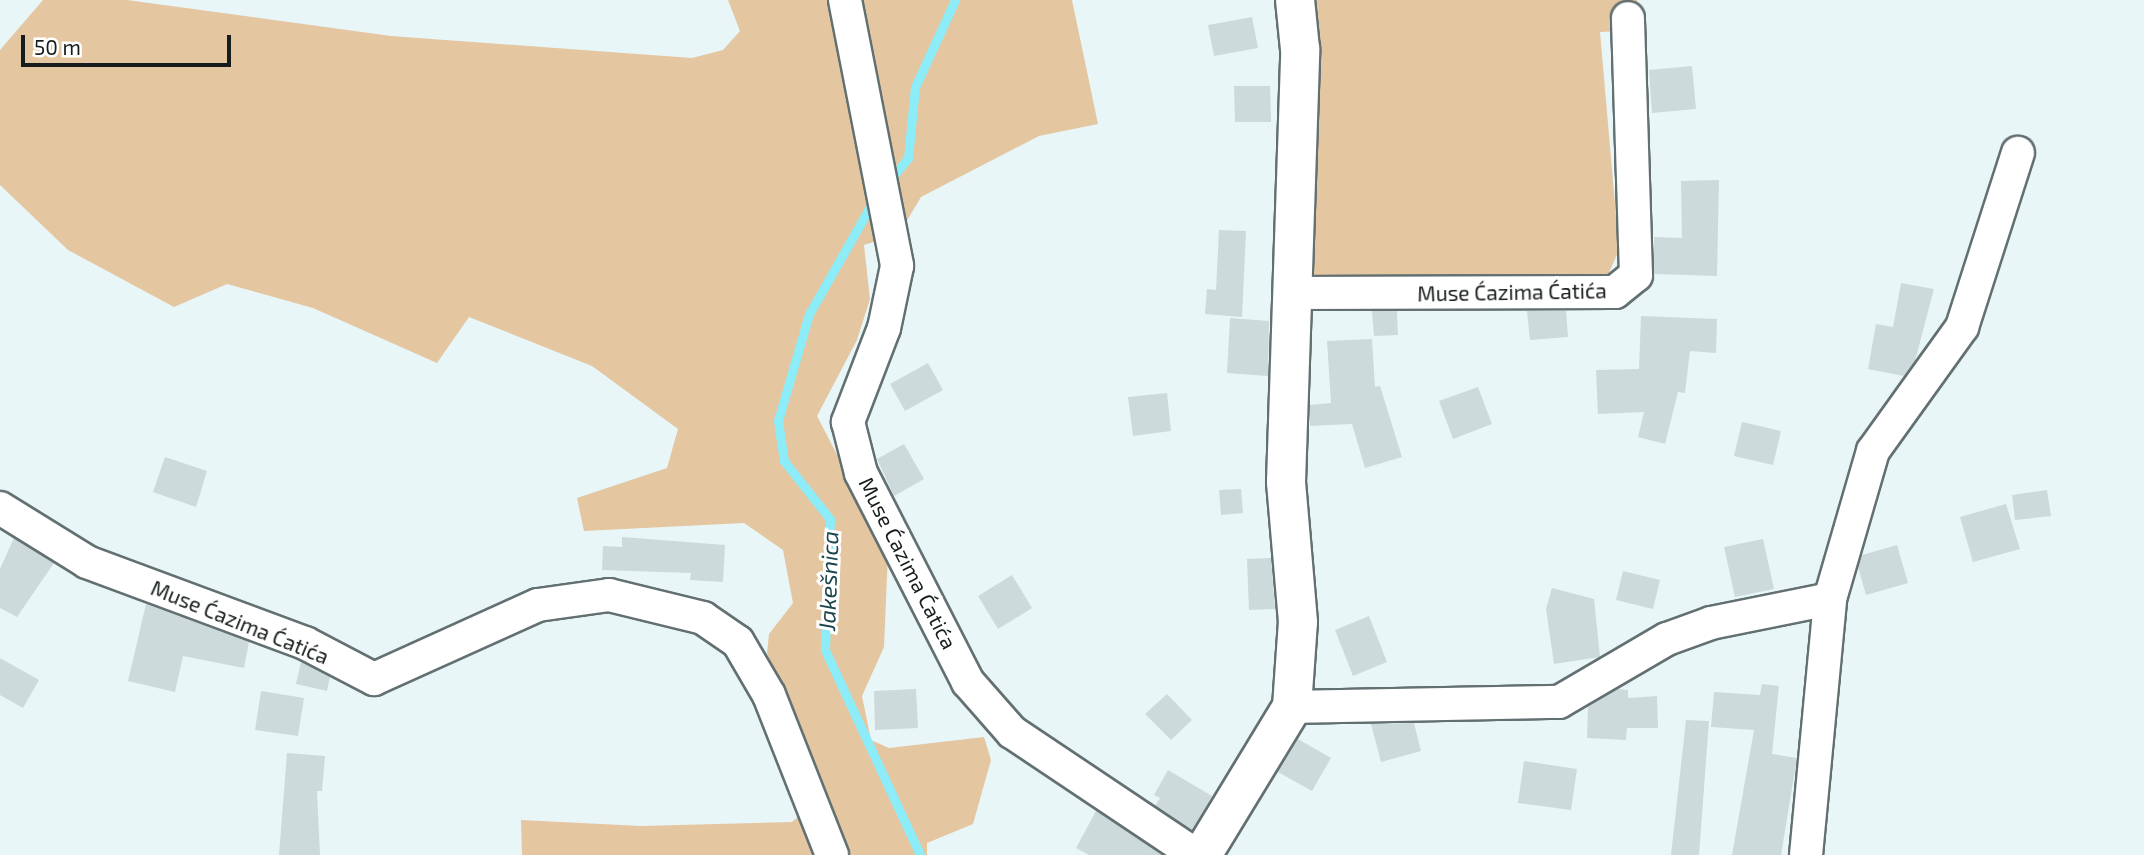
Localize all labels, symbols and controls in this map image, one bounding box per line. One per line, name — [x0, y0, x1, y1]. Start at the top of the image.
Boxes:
scale bar — [24, 21, 234, 65]
text: 50 m — [34, 34, 81, 59]
street label: Muse Ćazima Ćatića — [1417, 278, 1607, 306]
street label: Muse Ćazima Ćatića — [854, 473, 962, 653]
water label: Jakešnica — [812, 531, 844, 631]
street label: Muse Ćazima Ćatića — [147, 575, 333, 669]

